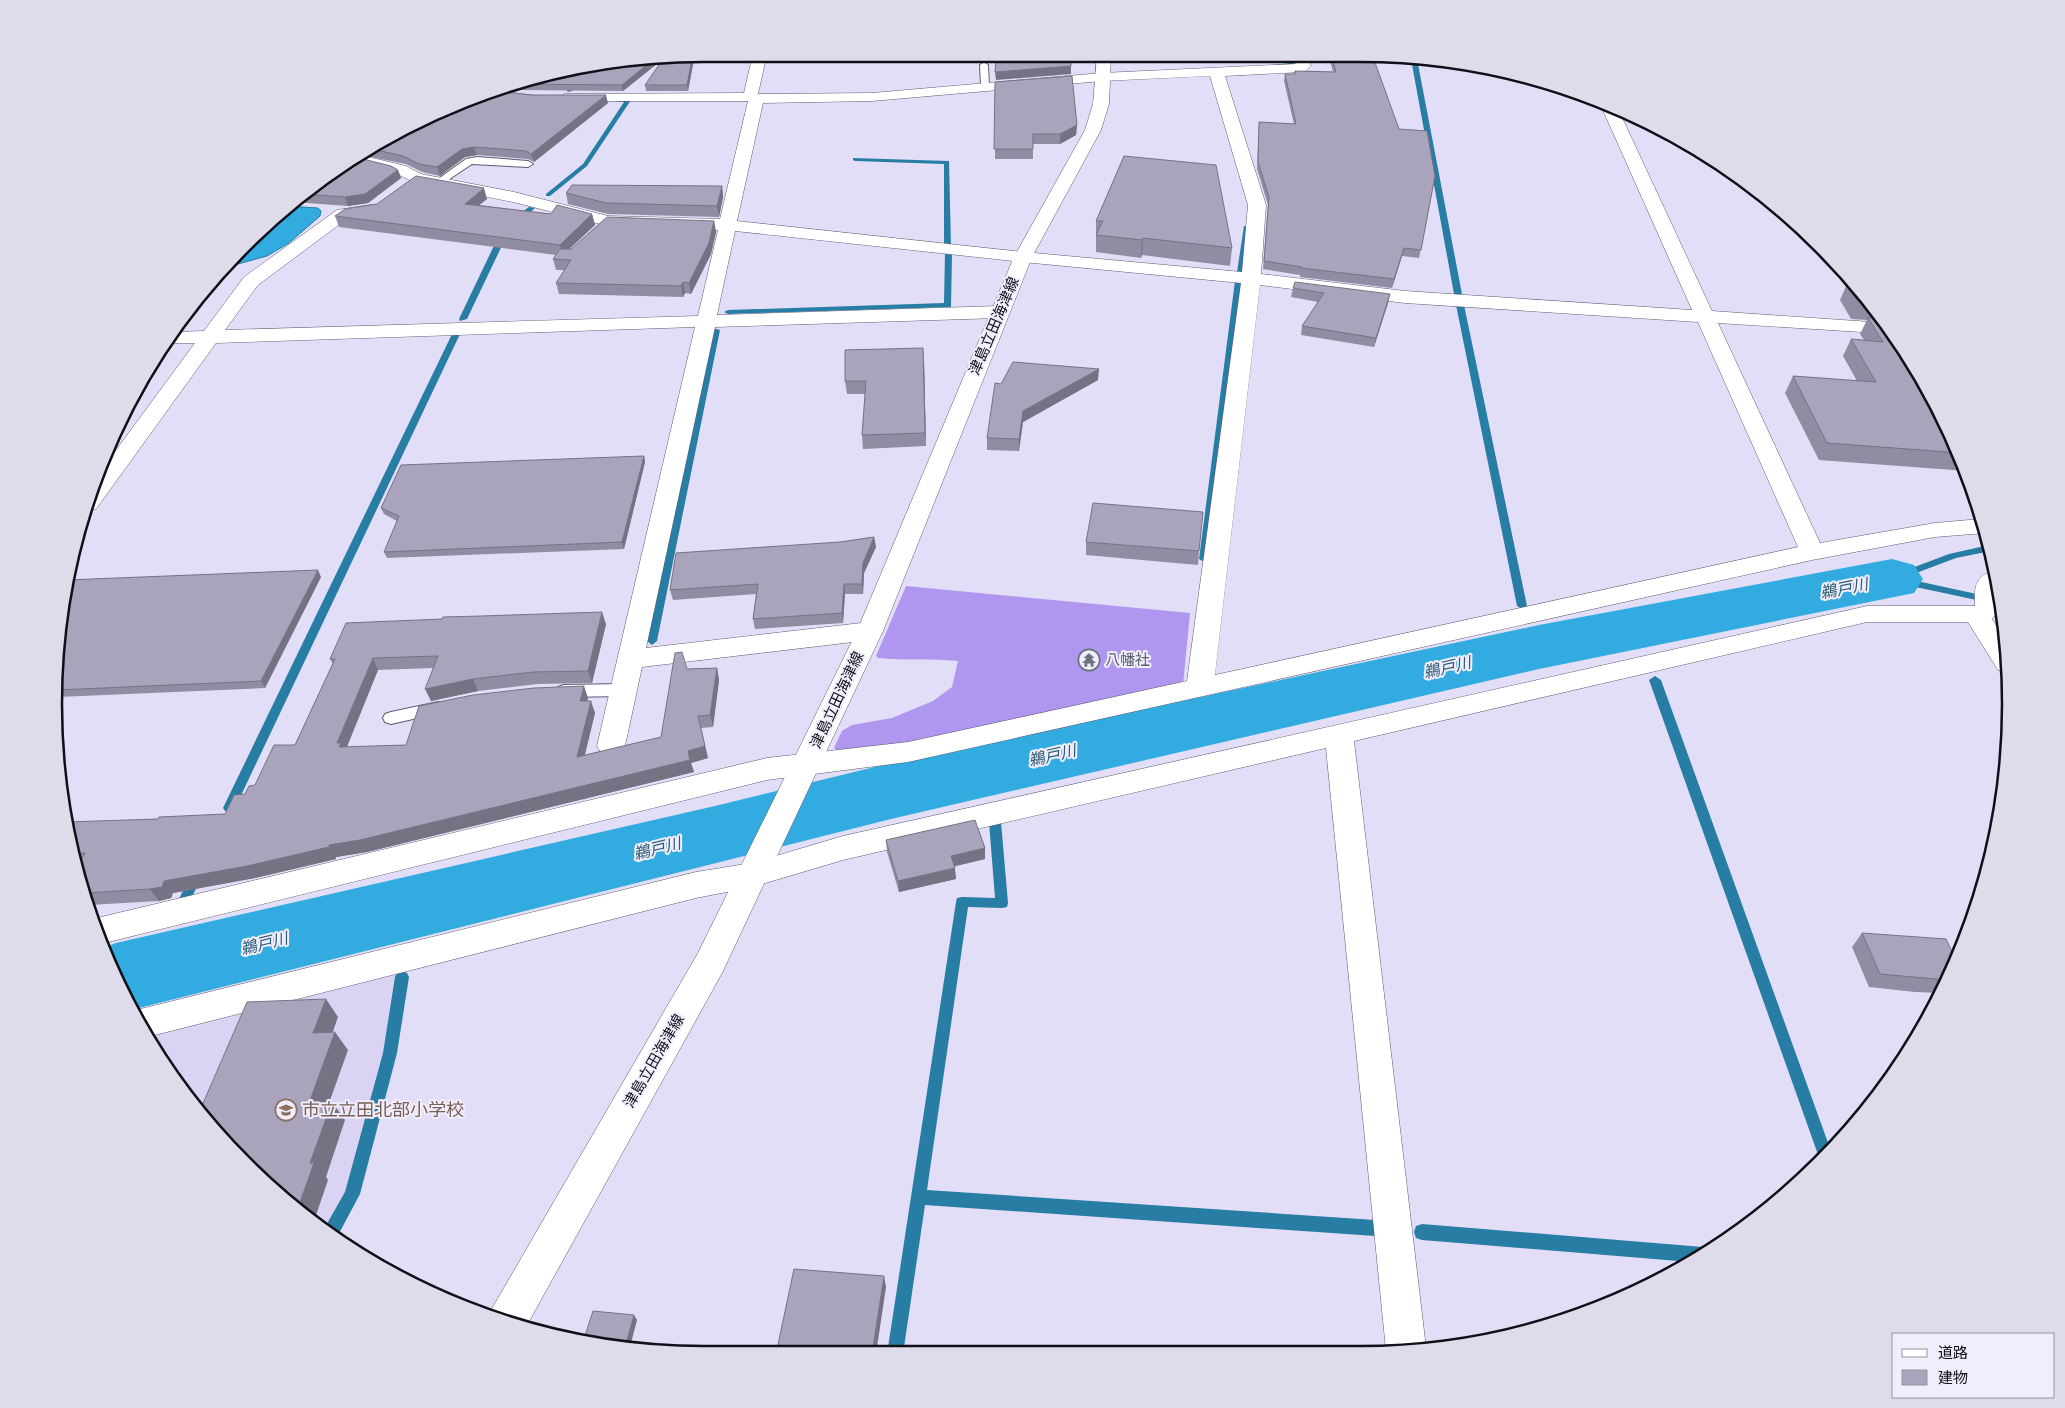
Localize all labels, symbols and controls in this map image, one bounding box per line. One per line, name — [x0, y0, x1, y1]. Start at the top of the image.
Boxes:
street label: 津島立田海津線 — [965, 274, 1023, 378]
water label: 鵜戸川 — [1819, 574, 1871, 602]
temple icon: 八幡社 — [1077, 648, 1101, 672]
street label: 津島立田海津線 — [807, 649, 867, 751]
place label: 八幡社 — [1105, 651, 1150, 669]
water label: 鵜戸川 — [1422, 652, 1475, 682]
water label: 鵜戸川 — [1027, 740, 1080, 770]
water label: 鵜戸川 — [632, 833, 685, 864]
water label: 鵜戸川 — [239, 928, 292, 959]
street label: 津島立田海津線 — [620, 1011, 688, 1111]
school or university icon: 市立立田北部小学校 — [274, 1098, 298, 1122]
place label: 市立立田北部小学校 — [302, 1099, 464, 1120]
legend — [1892, 1333, 2055, 1398]
text: 道路 — [1938, 1344, 1968, 1362]
text: 建物 — [1938, 1369, 1968, 1387]

